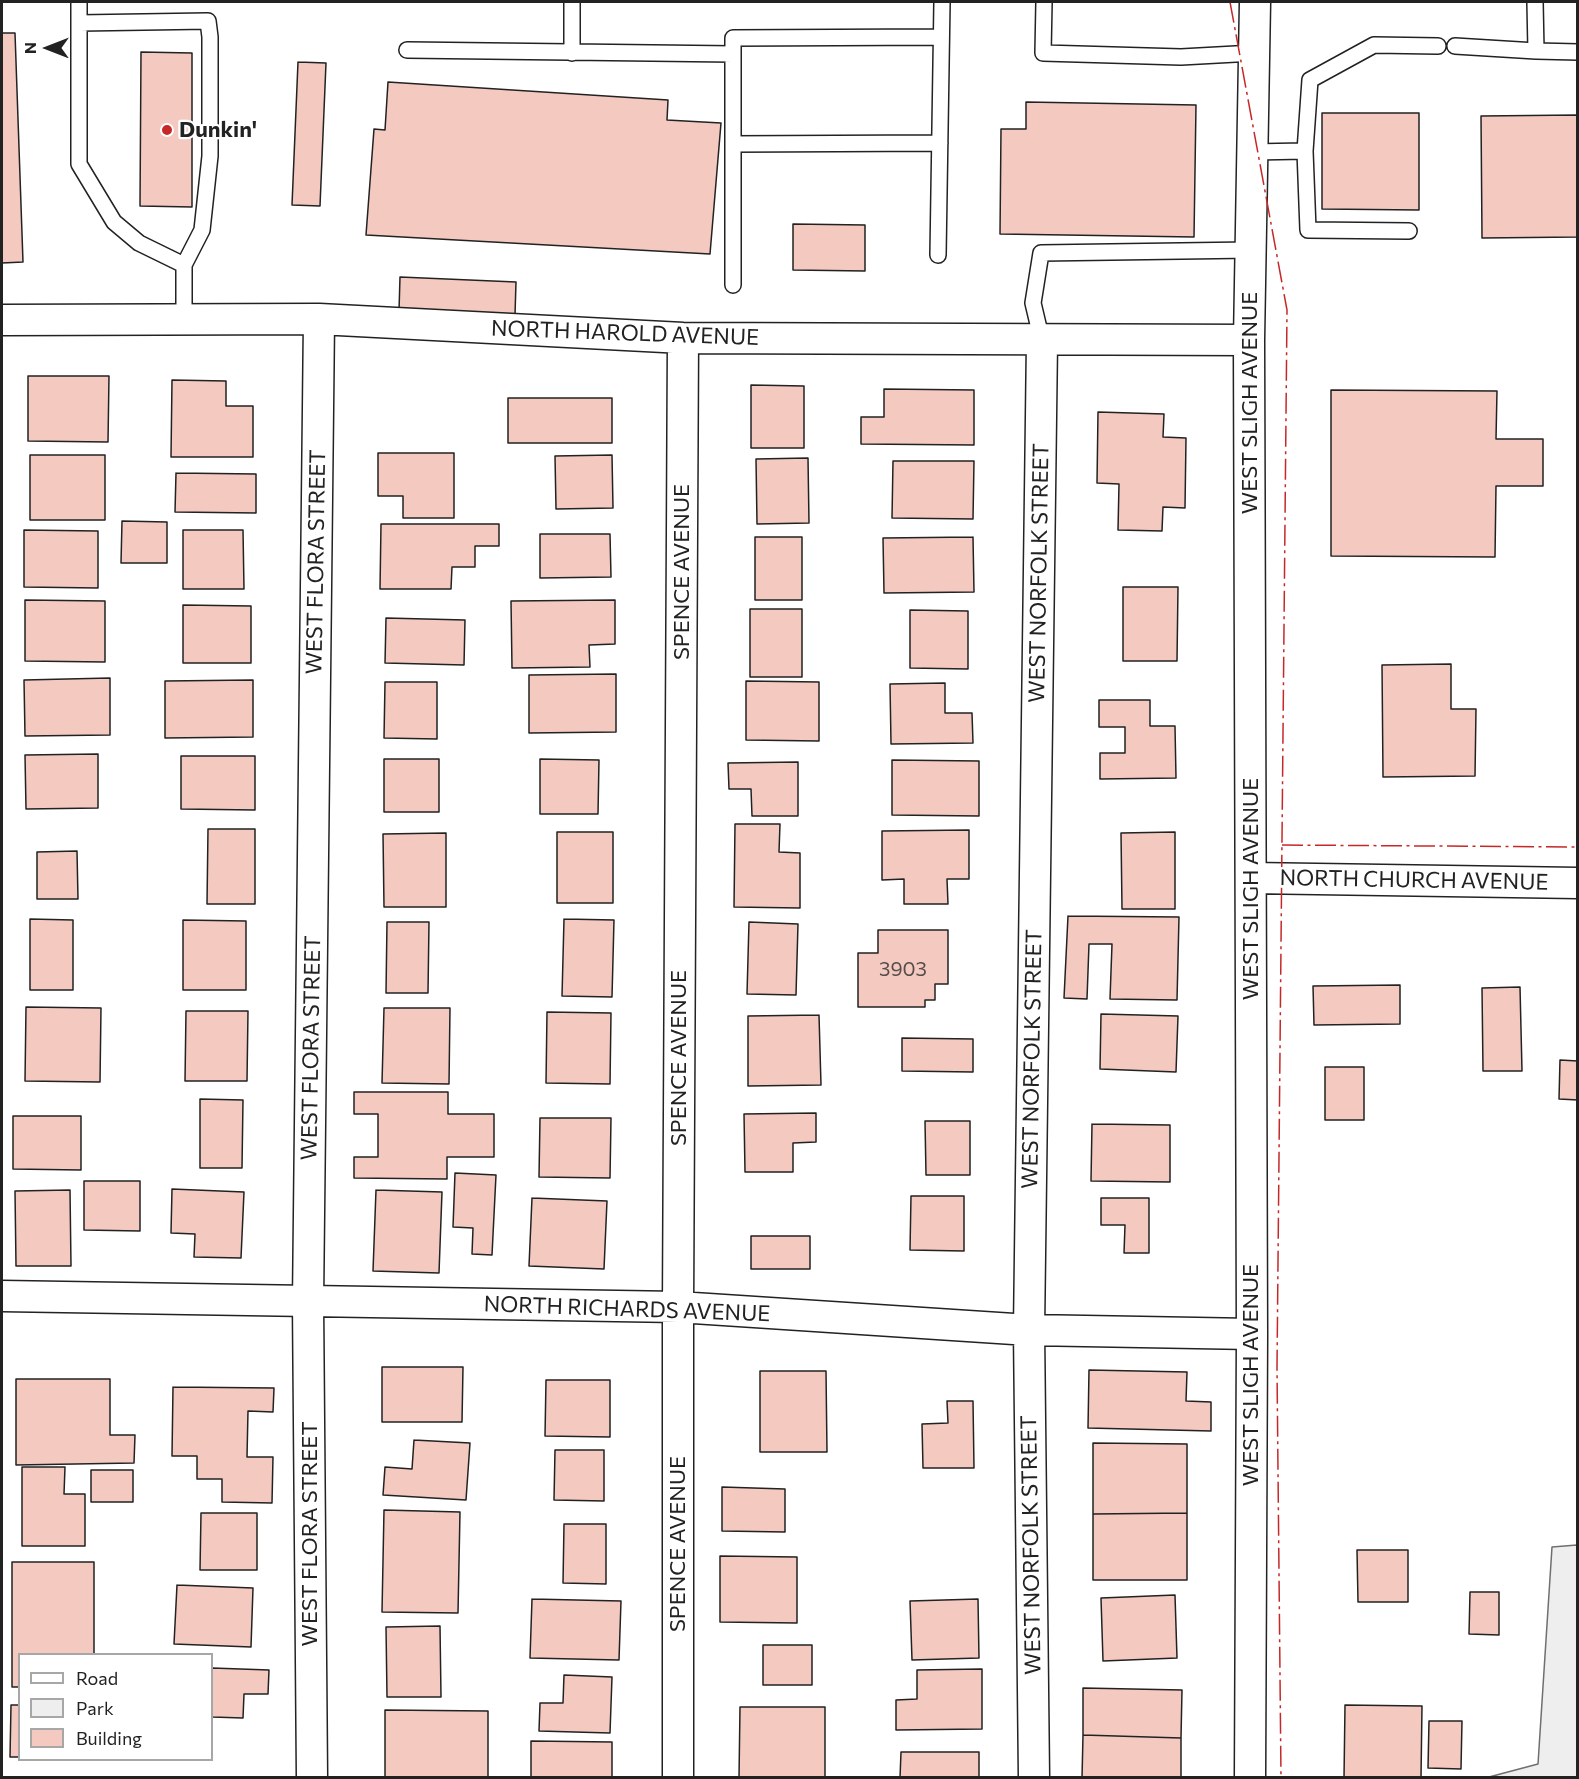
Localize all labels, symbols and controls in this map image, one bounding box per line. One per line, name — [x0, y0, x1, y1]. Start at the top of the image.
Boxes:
north arrow — [18, 18, 78, 78]
text: N — [20, 42, 39, 54]
place label: Dunkin' — [179, 117, 257, 143]
marker: Dunkin' — [160, 123, 174, 137]
street label: WEST SLIGH AVENUE — [1237, 292, 1263, 514]
street label: NORTH HAROLD AVENUE — [491, 315, 759, 351]
street label: WEST NORFOLK STREET — [1024, 443, 1054, 703]
street label: WEST FLORA STREET — [301, 449, 331, 675]
street label: SPENCE AVENUE — [669, 484, 695, 660]
street label: WEST SLIGH AVENUE — [1238, 778, 1264, 1000]
street label: NORTH CHURCH AVENUE — [1279, 864, 1549, 896]
street label: WEST NORFOLK STREET — [1017, 929, 1047, 1189]
street label: WEST FLORA STREET — [296, 935, 326, 1161]
house number: 3903 — [879, 957, 927, 981]
street label: SPENCE AVENUE — [666, 970, 692, 1146]
street label: WEST SLIGH AVENUE — [1238, 1264, 1264, 1486]
street label: NORTH RICHARDS AVENUE — [483, 1291, 771, 1327]
street label: WEST NORFOLK STREET — [1016, 1415, 1046, 1675]
street label: WEST FLORA STREET — [297, 1421, 323, 1647]
street label: SPENCE AVENUE — [665, 1456, 691, 1632]
legend — [18, 1653, 213, 1761]
text: Road — [76, 1667, 118, 1689]
text: Park — [76, 1697, 114, 1719]
text: Building — [76, 1727, 142, 1749]

